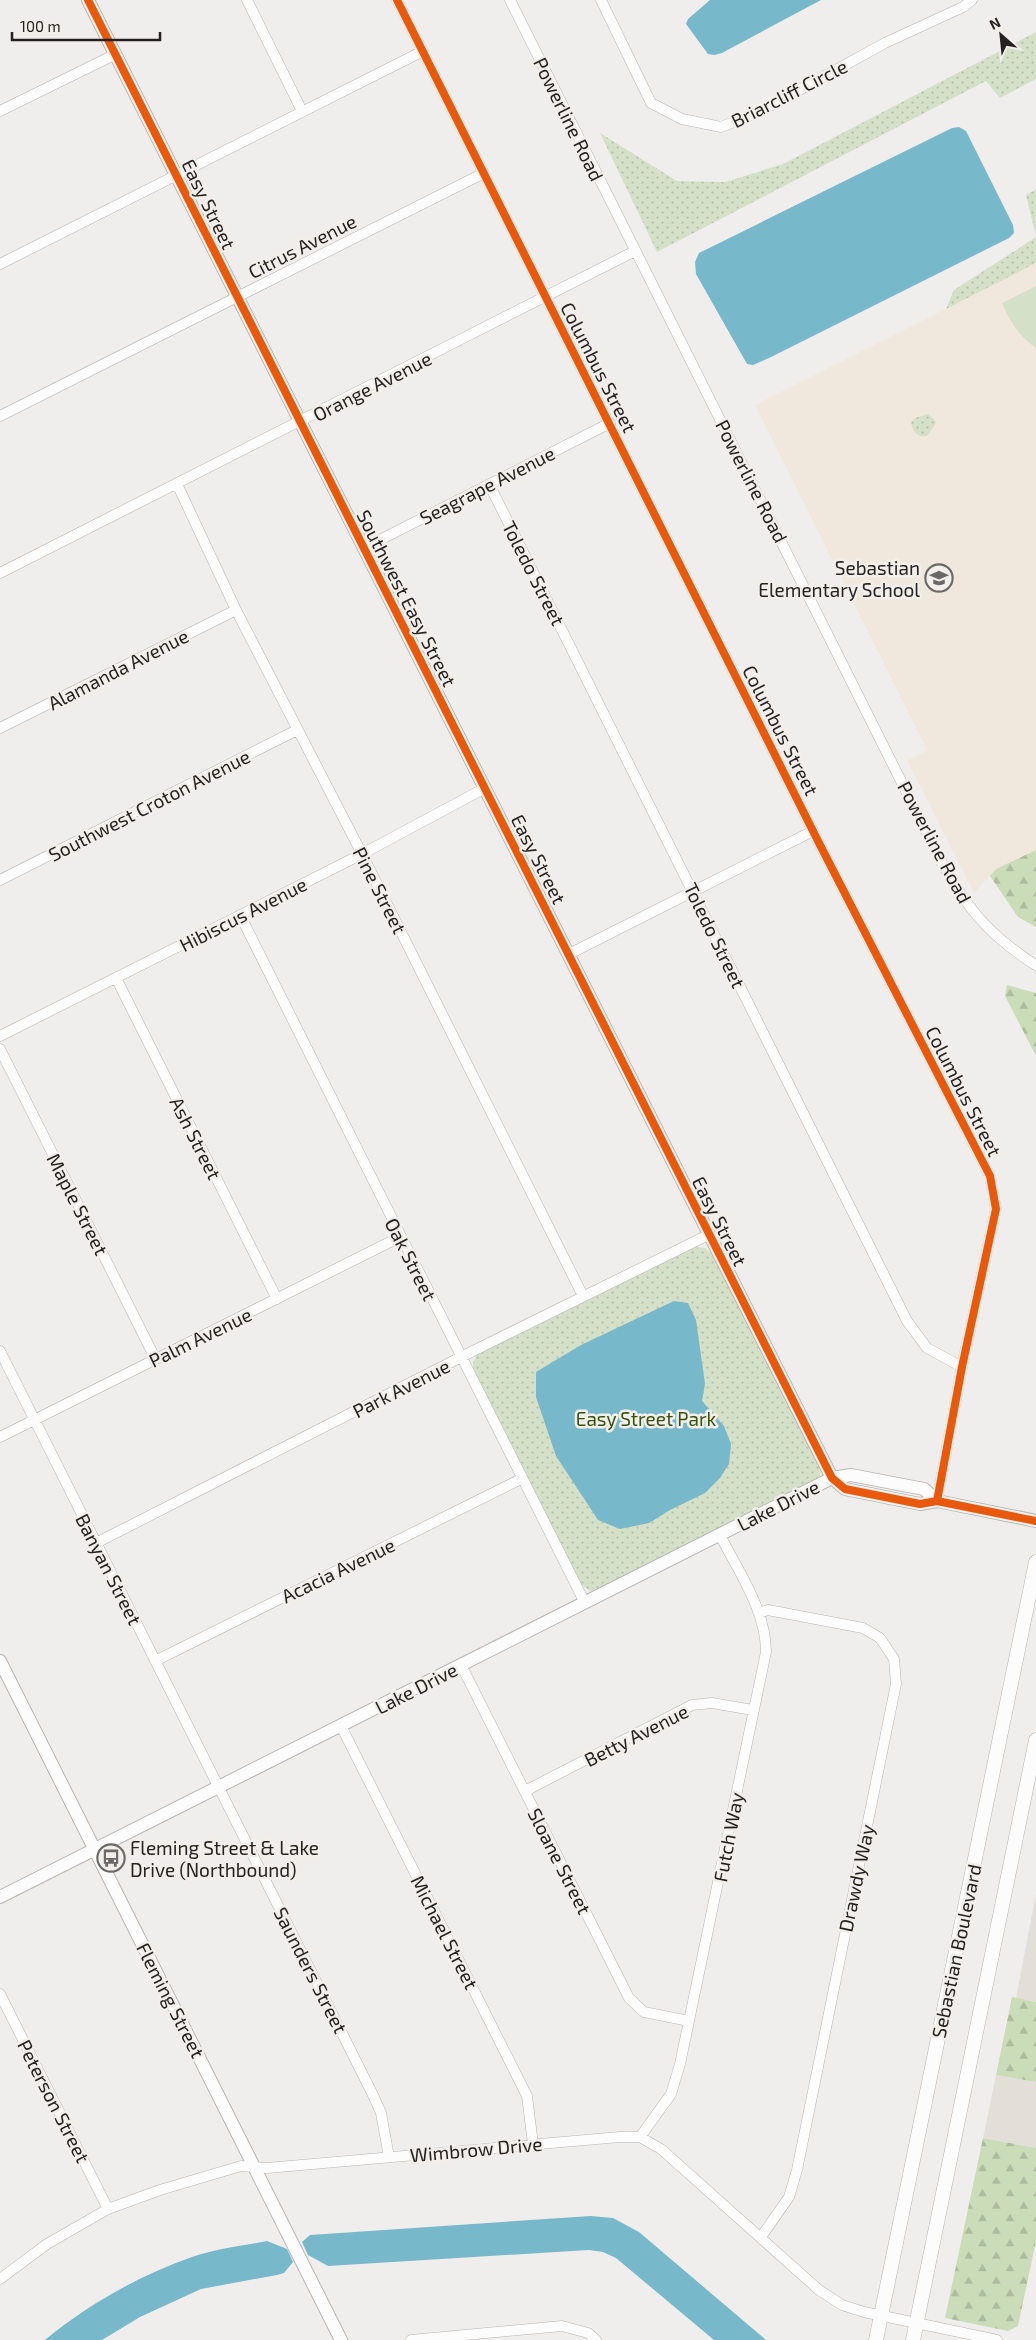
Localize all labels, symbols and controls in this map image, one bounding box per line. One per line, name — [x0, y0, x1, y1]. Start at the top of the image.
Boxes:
scale bar — [12, 10, 160, 42]
north arrow — [976, 10, 1026, 60]
text: N — [987, 13, 1003, 33]
text: 100 m — [20, 17, 61, 35]
street label: Powerline Road — [529, 53, 609, 185]
street label: Briarcliff Circle — [727, 54, 851, 132]
street label: Easy Street — [177, 155, 241, 253]
street label: Citrus Avenue — [244, 209, 360, 283]
street label: Columbus Street — [556, 298, 642, 436]
street label: Orange Avenue — [309, 346, 435, 426]
street label: Powerline Road — [711, 416, 793, 546]
street label: Seagrape Avenue — [416, 441, 558, 529]
street label: Southwest Easy Street — [353, 506, 461, 690]
street label: Toledo Street — [498, 517, 570, 629]
place label: Sebastian Elementary School — [758, 556, 920, 601]
school or university icon: Sebastian Elementary School — [924, 563, 954, 593]
street label: Alamanda Avenue — [44, 624, 192, 714]
street label: Columbus Street — [738, 661, 824, 799]
street label: Southwest Croton Avenue — [44, 744, 254, 866]
street label: Powerline Road — [893, 777, 977, 907]
street label: Easy Street — [507, 810, 571, 908]
street label: Pine Street — [348, 843, 412, 937]
street label: Hibiscus Avenue — [175, 872, 311, 956]
street label: Toledo Street — [680, 879, 750, 991]
street label: Columbus Street — [921, 1022, 1007, 1160]
street label: Ash Street — [165, 1093, 227, 1183]
street label: Maple Street — [43, 1149, 113, 1259]
street label: Easy Street — [688, 1172, 752, 1270]
street label: Oak Street — [380, 1214, 442, 1304]
street label: Palm Avenue — [145, 1302, 255, 1372]
street label: Park Avenue — [349, 1354, 453, 1422]
park label: Easy Street Park — [576, 1407, 717, 1430]
street label: Lake Drive — [733, 1475, 823, 1535]
street label: Banyan Street — [71, 1510, 147, 1628]
street label: Acacia Avenue — [277, 1533, 399, 1607]
street label: Lake Drive — [371, 1658, 461, 1718]
street label: Betty Avenue — [580, 1699, 692, 1771]
street label: Futch Way — [708, 1790, 748, 1884]
street label: Sloane Street — [523, 1804, 597, 1918]
street label: Drawdy Way — [833, 1822, 879, 1934]
place label: Fleming Street & Lake Drive (Northbound) — [130, 1836, 319, 1881]
bus stop icon: Fleming Street & Lake Drive (Northbound) — [96, 1843, 126, 1873]
street label: Sebastian Boulevard — [926, 1862, 986, 2040]
street label: Michael Street — [406, 1871, 484, 1993]
street label: Saunders Street — [269, 1903, 353, 2037]
street label: Fleming Street — [132, 1939, 210, 2061]
street label: Peterson Street — [13, 2036, 95, 2166]
street label: Wimbrow Drive — [409, 2132, 543, 2166]

